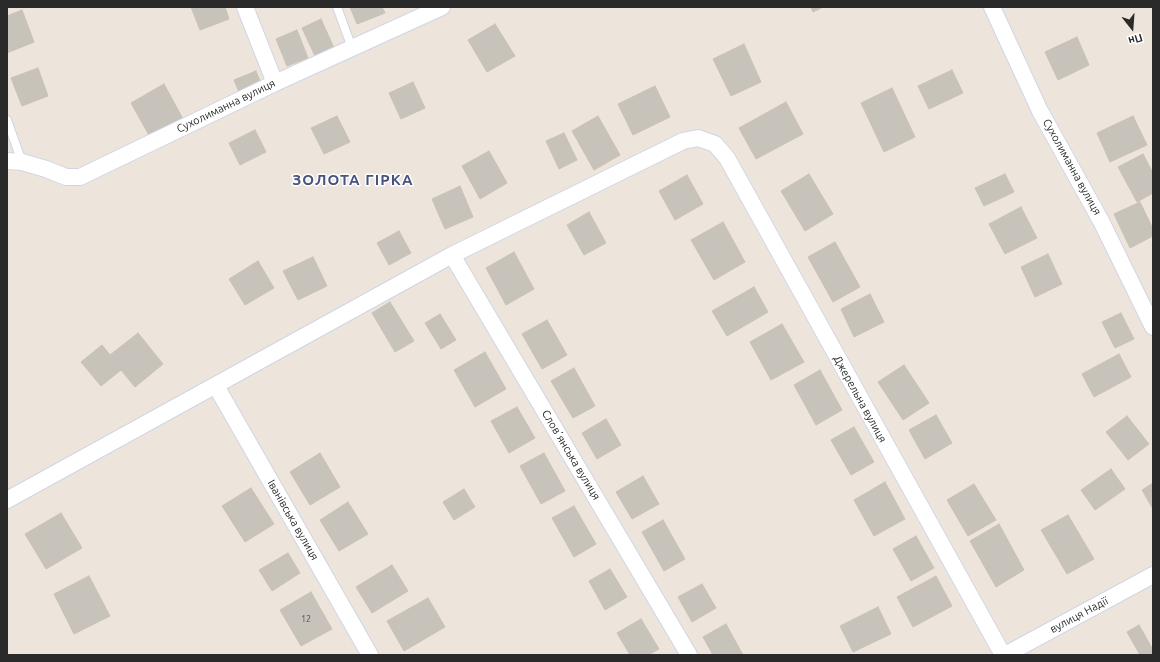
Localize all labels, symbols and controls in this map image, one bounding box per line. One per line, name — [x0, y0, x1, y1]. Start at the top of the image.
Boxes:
north arrow — [1112, 8, 1152, 48]
text: Пн — [1127, 32, 1144, 47]
street label: Сухолиманна вулиця — [175, 76, 277, 136]
street label: Сухолиманна вулиця — [1040, 117, 1104, 217]
district label: ЗОЛОТА ГІРКА — [292, 171, 414, 189]
street label: Джерельна вулиця — [831, 353, 889, 445]
street label: Словʼянська вулиця — [539, 408, 603, 502]
street label: Іванівська вулиця — [265, 477, 321, 563]
street label: вулиця Надії — [1048, 594, 1110, 636]
house number: 12 — [301, 614, 311, 624]

